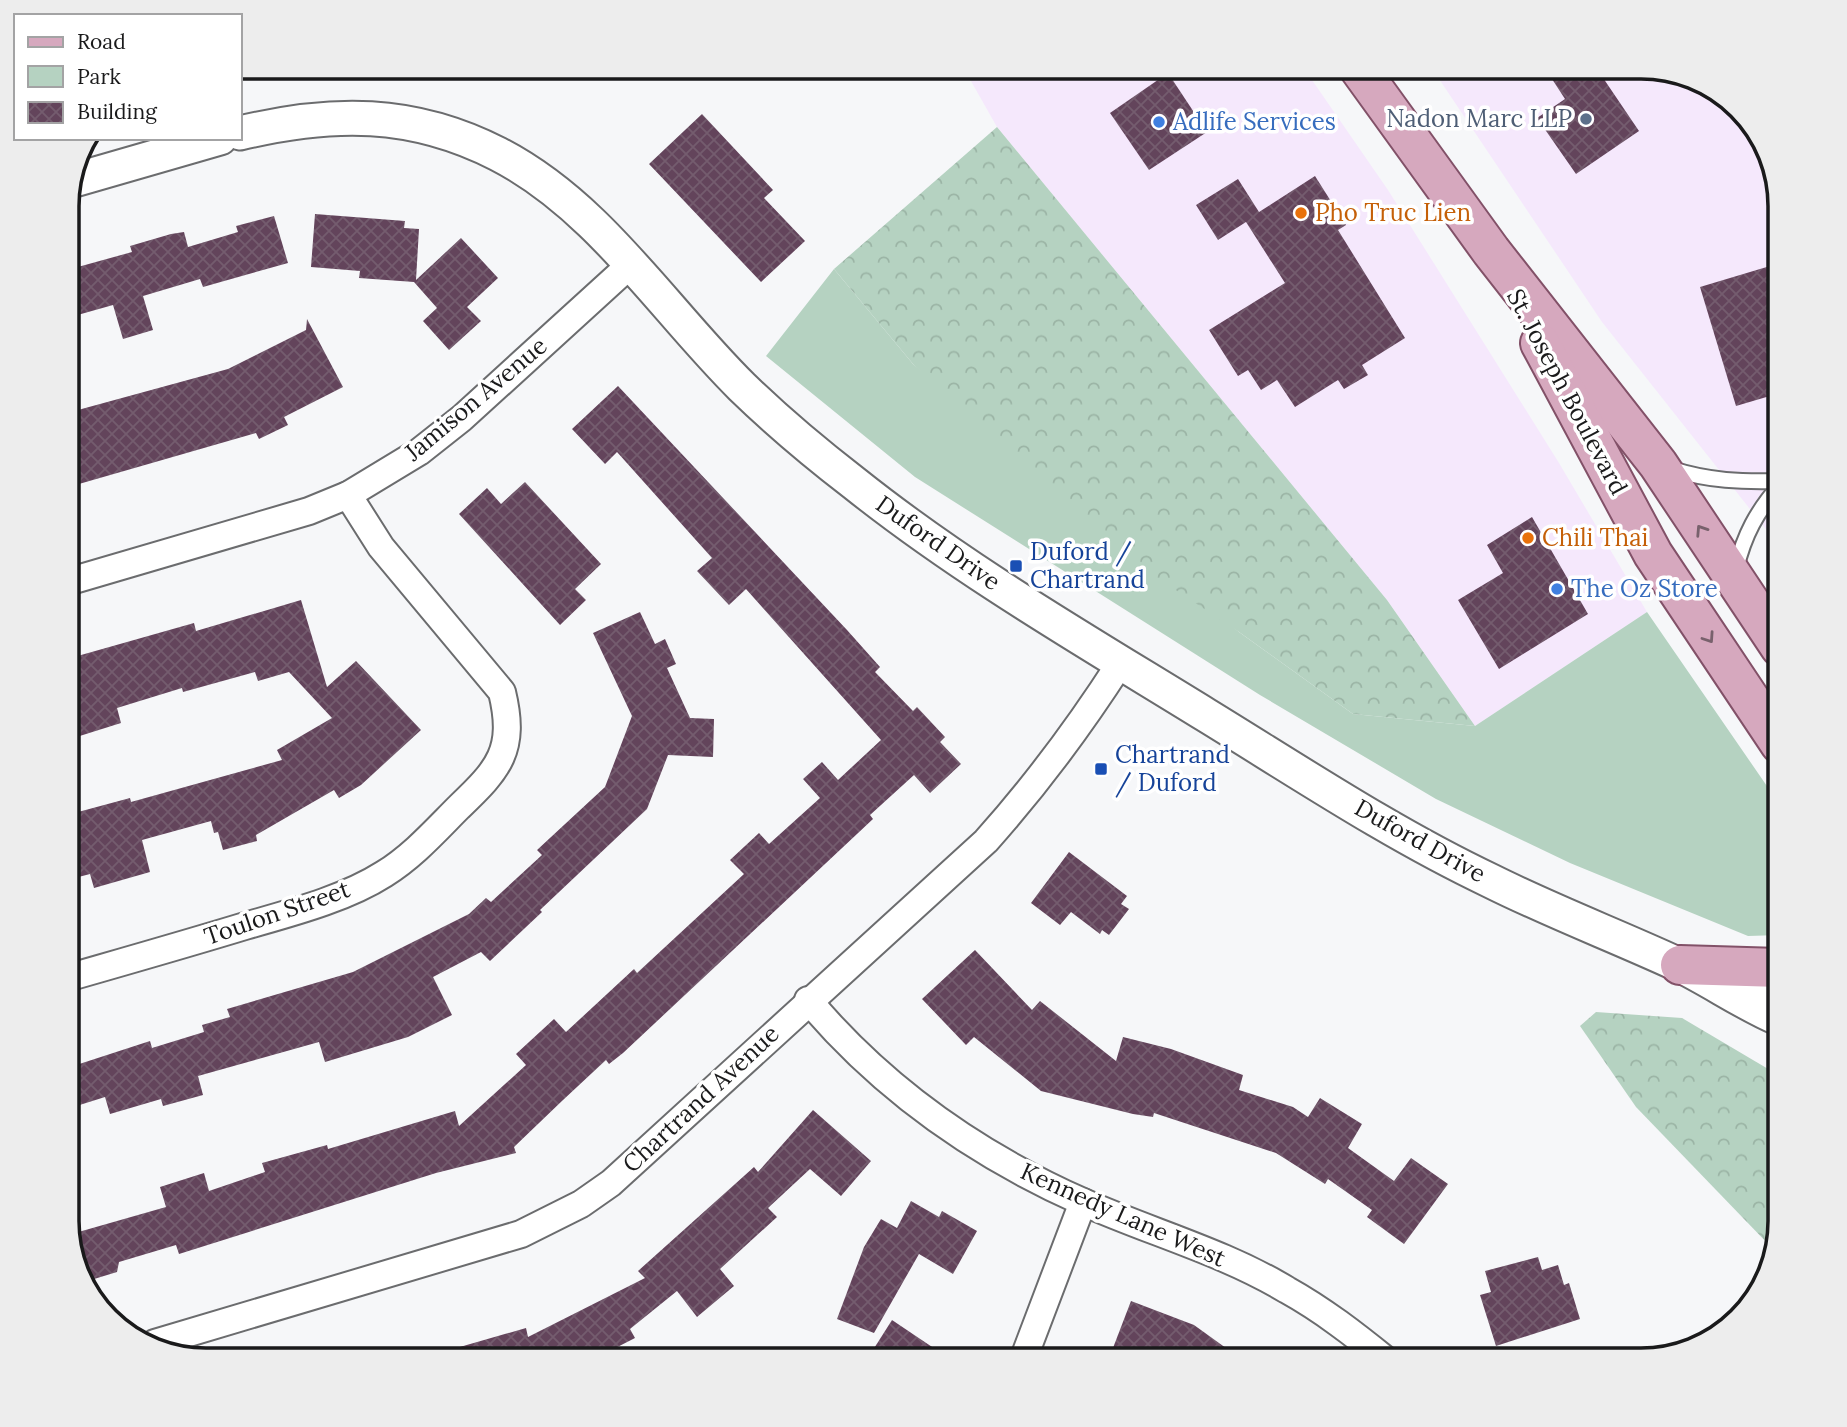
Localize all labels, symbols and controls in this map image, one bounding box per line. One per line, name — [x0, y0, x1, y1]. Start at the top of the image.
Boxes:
legend — [14, 14, 242, 140]
text: Road — [77, 28, 126, 55]
text: Park — [77, 63, 121, 90]
text: Building — [77, 98, 157, 125]
place label: Nadon Marc LLP — [1386, 103, 1572, 134]
place label: Adlife Services — [1172, 106, 1336, 137]
marker: Nadon Marc LLP — [1578, 111, 1594, 127]
marker: Adlife Services — [1151, 114, 1167, 130]
place label: Pho Truc Lien — [1315, 197, 1471, 228]
marker: Pho Truc Lien — [1293, 205, 1309, 221]
street label: St. Joseph Boulevard — [1500, 284, 1635, 500]
street label: Jamison Avenue — [397, 330, 553, 468]
street label: Duford Drive — [870, 488, 1007, 597]
place label: Chili Thai — [1542, 522, 1648, 553]
one-way arrow — [1696, 524, 1709, 537]
marker: Chili Thai — [1520, 530, 1536, 546]
place label: Duford / Chartrand — [1030, 536, 1145, 595]
marker: Duford / Chartrand — [1008, 558, 1024, 574]
place label: The Oz Store — [1571, 573, 1718, 604]
marker: The Oz Store — [1549, 581, 1565, 597]
one-way arrow — [1701, 630, 1714, 643]
place label: Chartrand / Duford — [1115, 739, 1230, 798]
marker: Chartrand / Duford — [1093, 761, 1109, 777]
street label: Duford Drive — [1349, 792, 1491, 889]
street label: Toulon Street — [200, 873, 354, 952]
street label: Chartrand Avenue — [616, 1018, 785, 1179]
street label: Kennedy Lane West — [1016, 1155, 1231, 1274]

